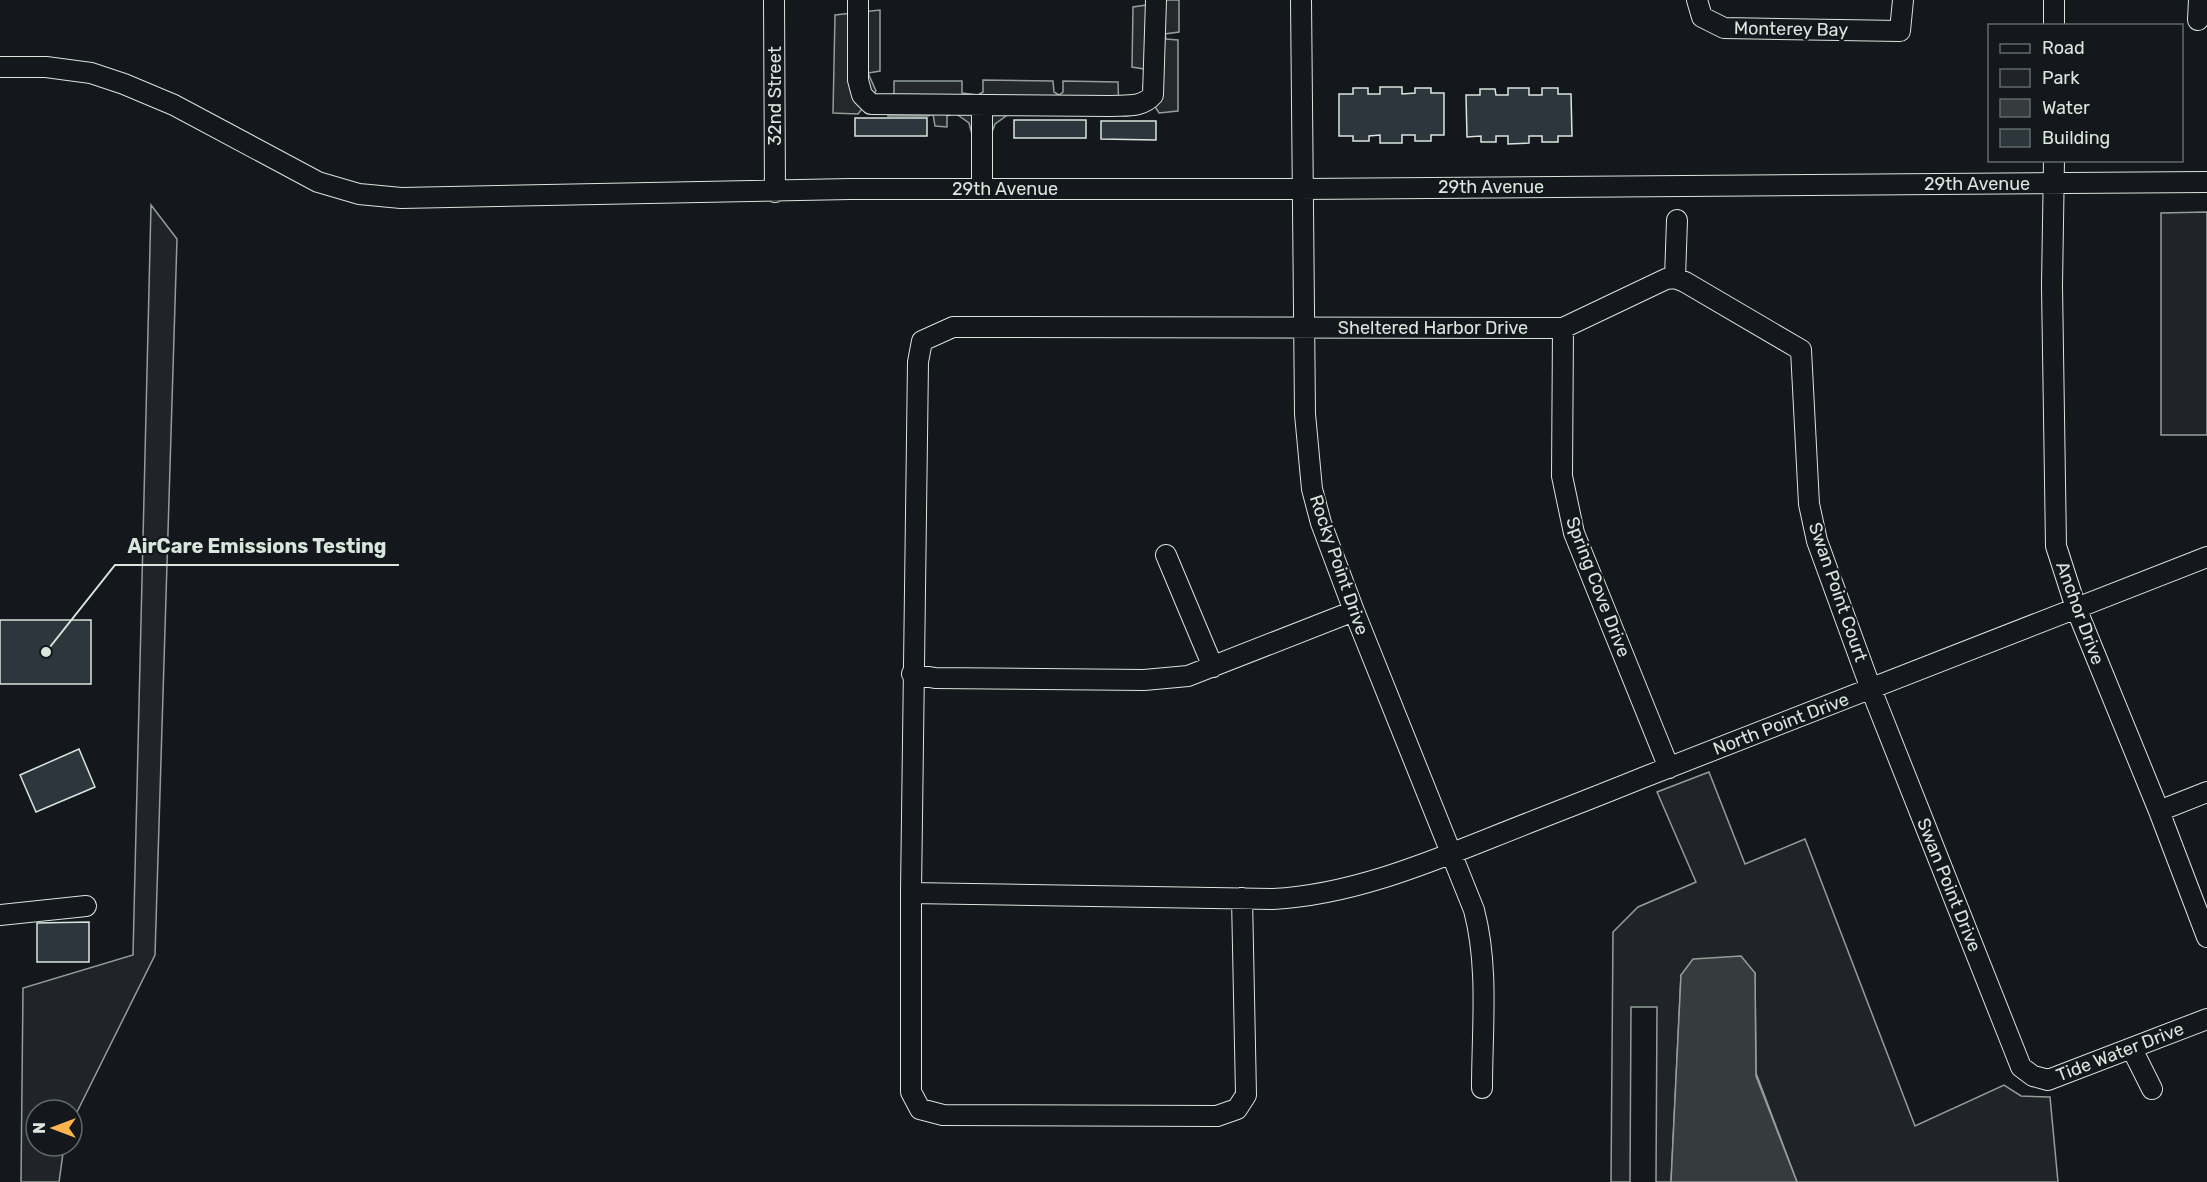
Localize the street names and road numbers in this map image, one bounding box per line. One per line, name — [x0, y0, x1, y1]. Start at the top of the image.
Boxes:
street label: Monterey Bay — [1734, 17, 1848, 41]
street label: 32nd Street — [764, 46, 786, 146]
street label: 29th Avenue — [1924, 173, 2030, 195]
street label: 29th Avenue — [1438, 176, 1544, 198]
street label: 29th Avenue — [952, 178, 1058, 200]
street label: Sheltered Harbor Drive — [1338, 317, 1528, 339]
street label: Rocky Point Drive — [1305, 492, 1373, 638]
street label: Spring Cove Drive — [1561, 514, 1635, 660]
street label: Swan Point Court — [1804, 519, 1872, 665]
street label: Anchor Drive — [2051, 558, 2109, 668]
street label: North Point Drive — [1710, 688, 1852, 760]
street label: Swan Point Drive — [1912, 815, 1986, 955]
street label: Tide Water Drive — [2053, 1018, 2187, 1086]

